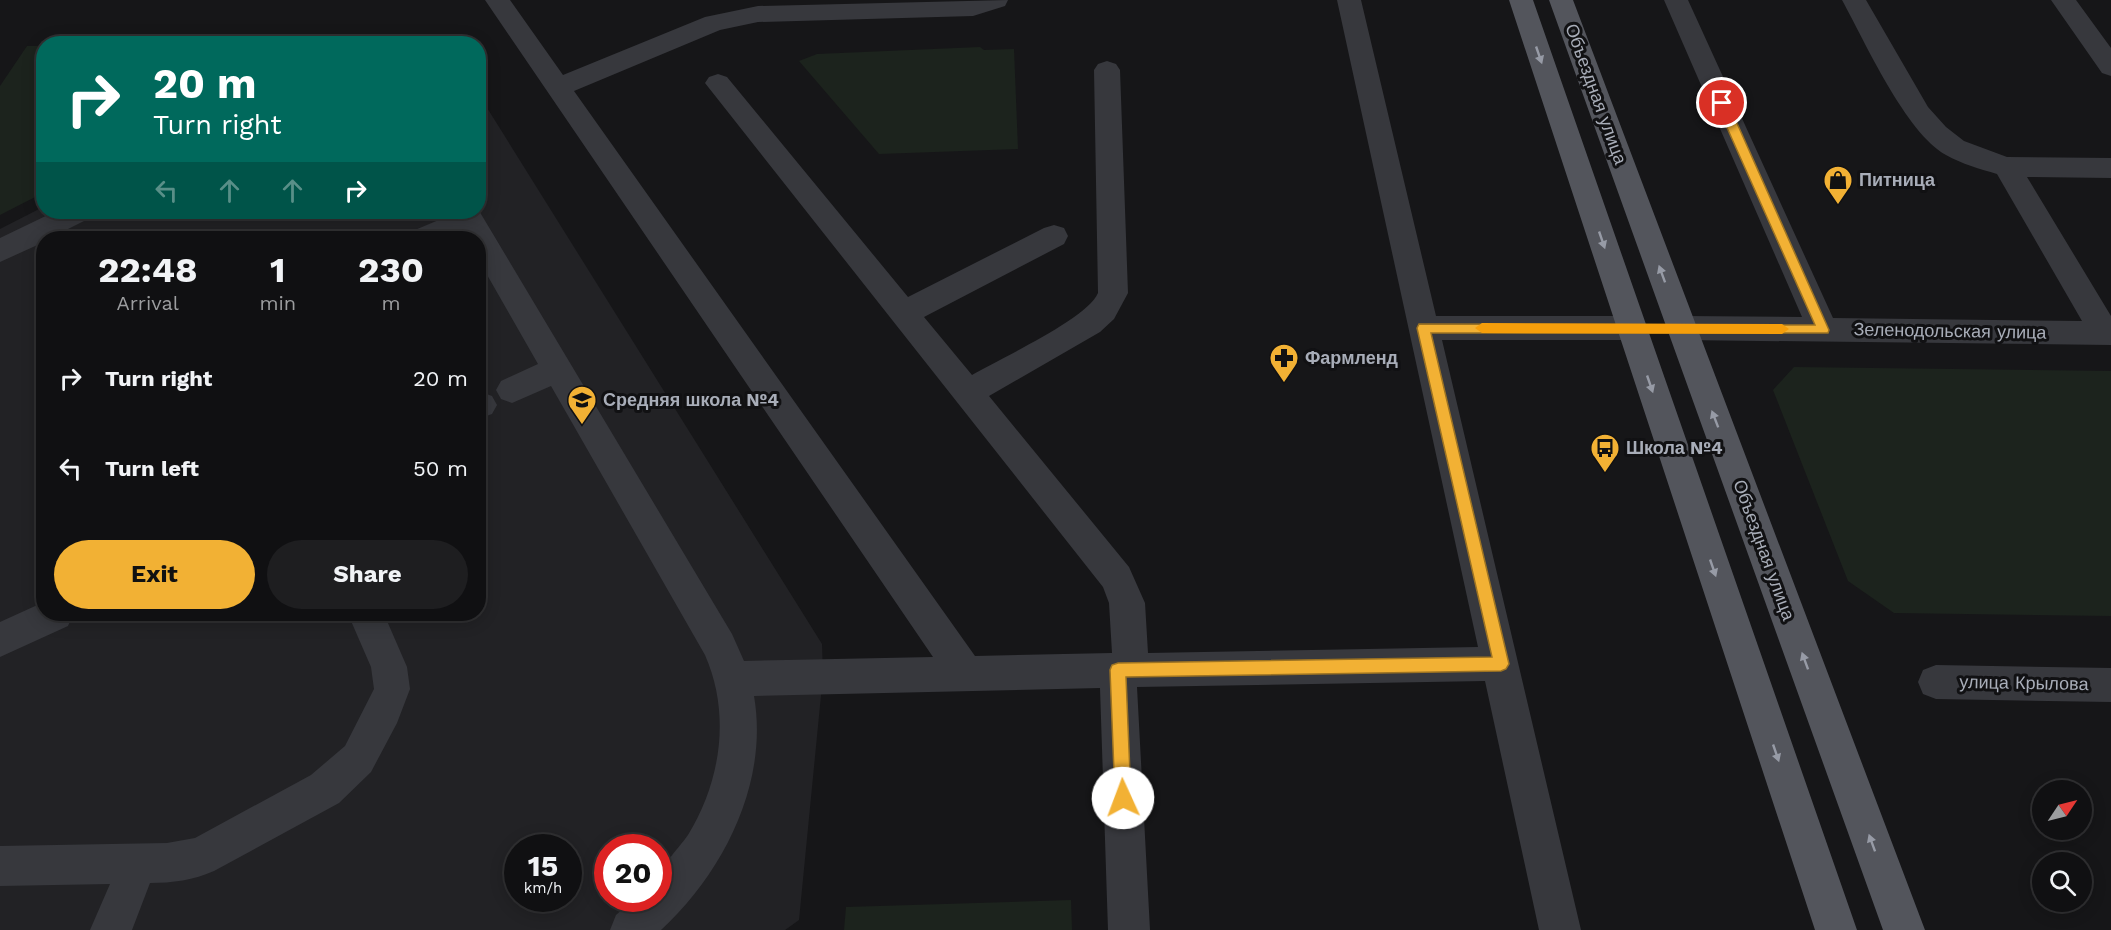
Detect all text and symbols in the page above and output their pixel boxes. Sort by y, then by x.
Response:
street label: Объездная улица [1561,21,1632,168]
one-way arrow [1535,46,1545,64]
text: 20 m [153,59,257,108]
icon: right [54,60,132,138]
pin [1696,77,1747,128]
icon: arrive [1705,86,1738,119]
text: Turn right [153,109,282,141]
shop icon: Питница [1822,164,1854,206]
place label: Питница [1859,169,1936,190]
icon: left [150,174,183,207]
icon: ahead [213,174,246,207]
icon: ahead [276,174,309,207]
icon: right [339,174,372,207]
one-way arrow [1597,231,1607,249]
text: 22:48 [98,249,198,291]
text: 1 [270,249,286,291]
text: 230 [358,249,424,291]
one-way arrow [1656,264,1666,282]
text: Arrival [116,291,179,315]
text: min [259,291,296,315]
text: m [382,291,401,315]
street label: Зеленодольская улица [1853,318,2048,343]
pharmacy icon: Фармленд [1268,342,1300,384]
place label: Фармленд [1305,347,1399,368]
icon: right [54,362,87,395]
text: Turn right [105,366,212,391]
text: 20 m [413,366,468,391]
one-way arrow [1646,375,1655,393]
school or university icon: Средняя школа №4 [566,384,598,426]
place label: Средняя школа №4 [603,389,779,410]
one-way arrow [1710,409,1720,427]
bus stop icon: Школа №4 [1589,432,1621,474]
place label: Школа №4 [1626,437,1723,458]
icon: left [54,452,87,485]
text: Turn left [105,456,199,481]
text: 50 m [413,456,468,481]
street label: Объездная улица [1729,477,1800,624]
button: Exit [54,540,255,609]
button: Share [267,540,468,609]
one-way arrow [1709,559,1718,577]
one-way arrow [1799,651,1809,669]
street label: улица Крылова [1959,671,2090,694]
one-way arrow [1772,744,1781,762]
position arrow [1091,766,1155,830]
north arrow [2032,780,2092,840]
map controls [2032,780,2092,912]
speed limit sign: 20 [594,834,672,912]
one-way arrow [1867,834,1877,852]
text: 15 [528,848,558,883]
button: search [2032,852,2092,912]
text: km/h [524,879,562,897]

